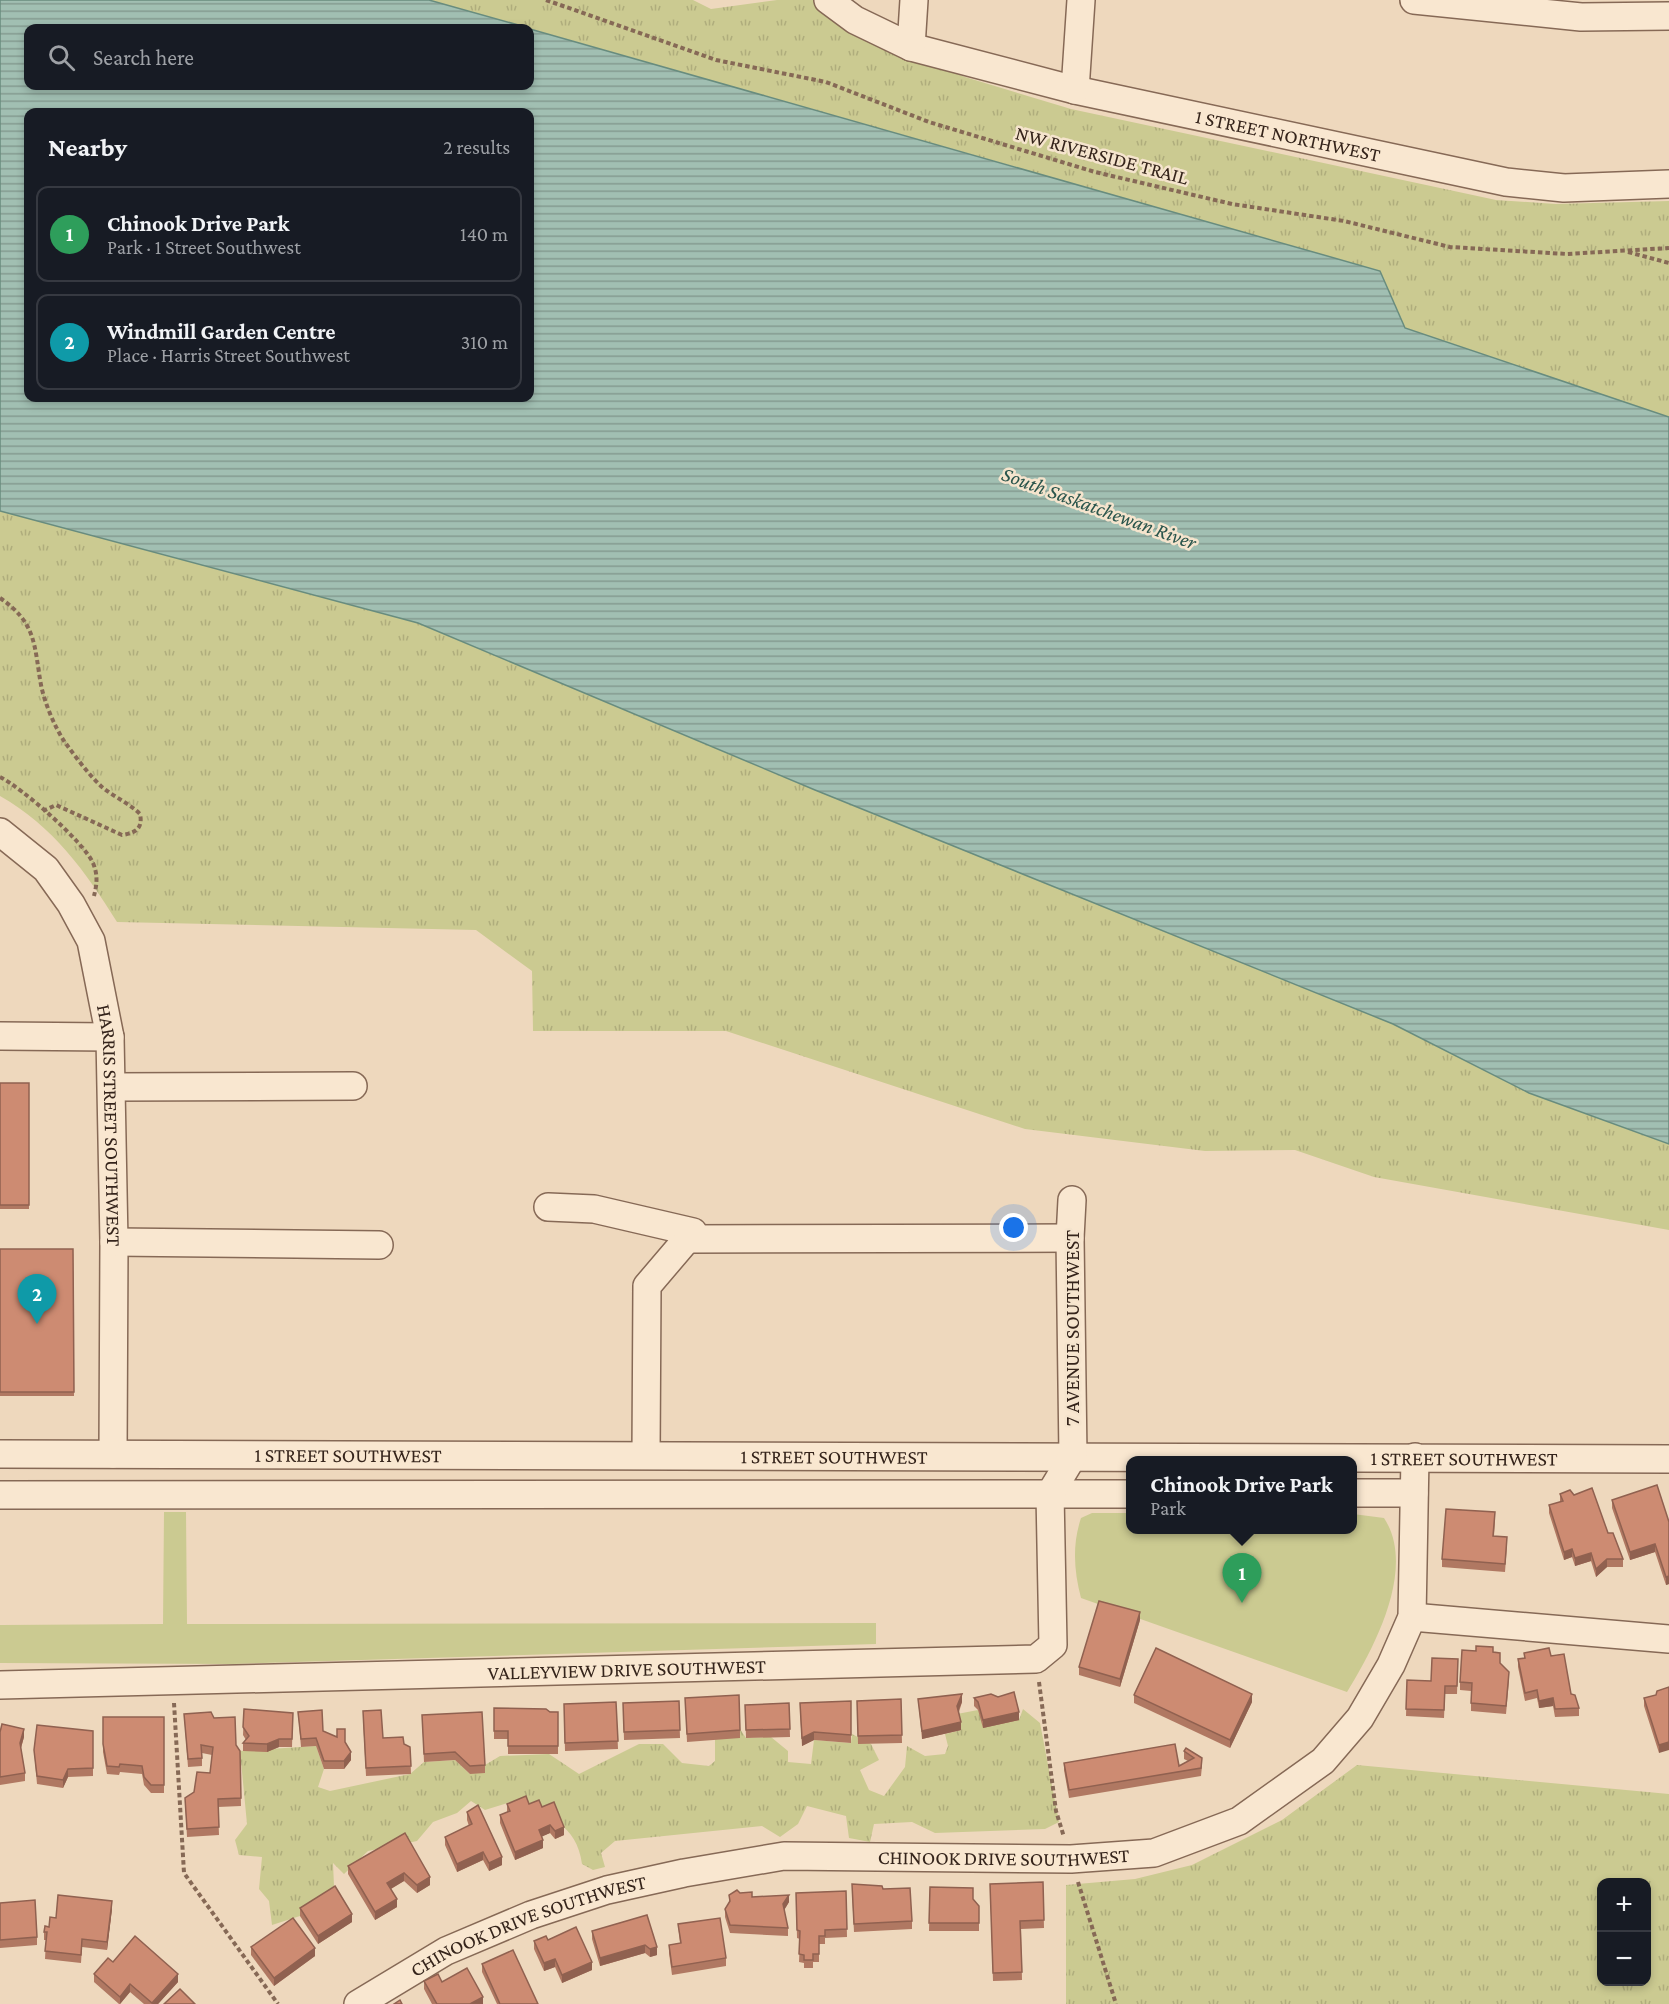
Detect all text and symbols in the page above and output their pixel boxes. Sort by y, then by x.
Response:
search box [24,24,534,90]
icon: search [45,41,78,74]
text: Search here [93,45,194,70]
street label: 1 STREET NORTHWEST [1193,105,1383,166]
street label: NW RIVERSIDE TRAIL [1013,121,1191,189]
text: Nearby [48,133,127,162]
text: 2 results [443,136,510,158]
text: Chinook Drive Park [107,211,289,236]
text: 1 [66,223,73,245]
text: 140 m [460,223,508,245]
text: Park · 1 Street Southwest [107,236,301,258]
text: Windmill Garden Centre [107,319,335,344]
text: 2 [64,331,75,353]
text: 310 m [461,331,508,353]
text: Place · Harris Street Southwest [107,344,350,366]
water label: South Saskatchewan River [998,462,1200,555]
street label: HARRIS STREET SOUTHWEST [93,1002,125,1247]
your location [999,1213,1028,1242]
street label: 7 AVENUE SOUTHWEST [1061,1230,1083,1426]
pin: 2 [18,1274,57,1324]
street label: 1 STREET SOUTHWEST [254,1444,442,1466]
street label: 1 STREET SOUTHWEST [740,1445,928,1468]
street label: 1 STREET SOUTHWEST [1370,1447,1558,1470]
popup [1126,1456,1357,1534]
text: Chinook Drive Park [1150,1472,1333,1497]
text: Park [1150,1497,1186,1519]
pin: 1 [1222,1554,1262,1603]
street label: VALLEYVIEW DRIVE SOUTHWEST [487,1655,766,1684]
street label: CHINOOK DRIVE SOUTHWEST [878,1844,1130,1870]
street label: CHINOOK DRIVE SOUTHWEST [406,1871,648,1981]
map controls [1597,1878,1651,1986]
button: + [1597,1878,1651,1932]
button: − [1597,1932,1651,1986]

